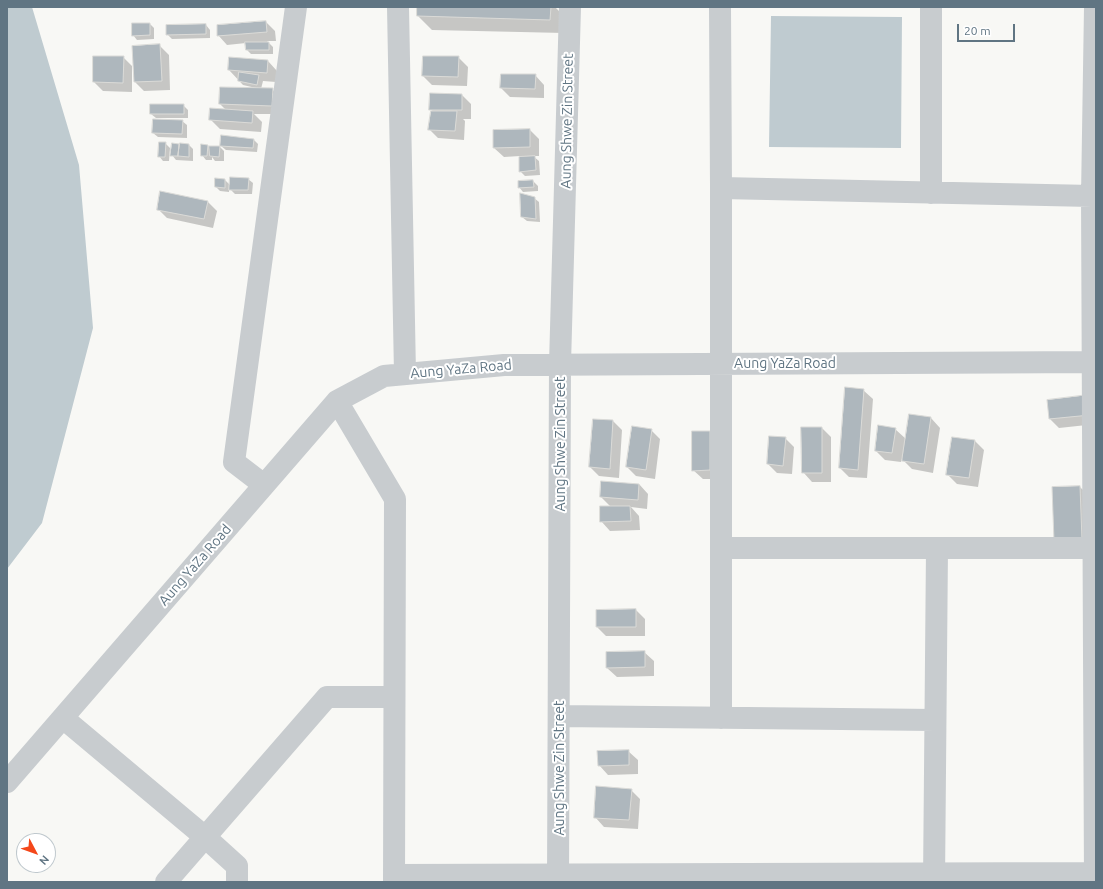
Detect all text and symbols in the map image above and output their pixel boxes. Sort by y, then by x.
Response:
scale bar [959,16,1017,42]
text: 20 m [964,24,991,37]
street label: Aung Shwe Zin Street [557,53,577,189]
street label: Aung YaZa Road [734,355,836,371]
street label: Aung YaZa Road [410,356,512,382]
street label: Aung Shwe Zin Street [552,376,568,512]
street label: Aung YaZa Road [155,521,235,609]
street label: Aung Shwe Zin Street [551,700,567,836]
north arrow [16,833,56,873]
text: N [37,853,52,867]

